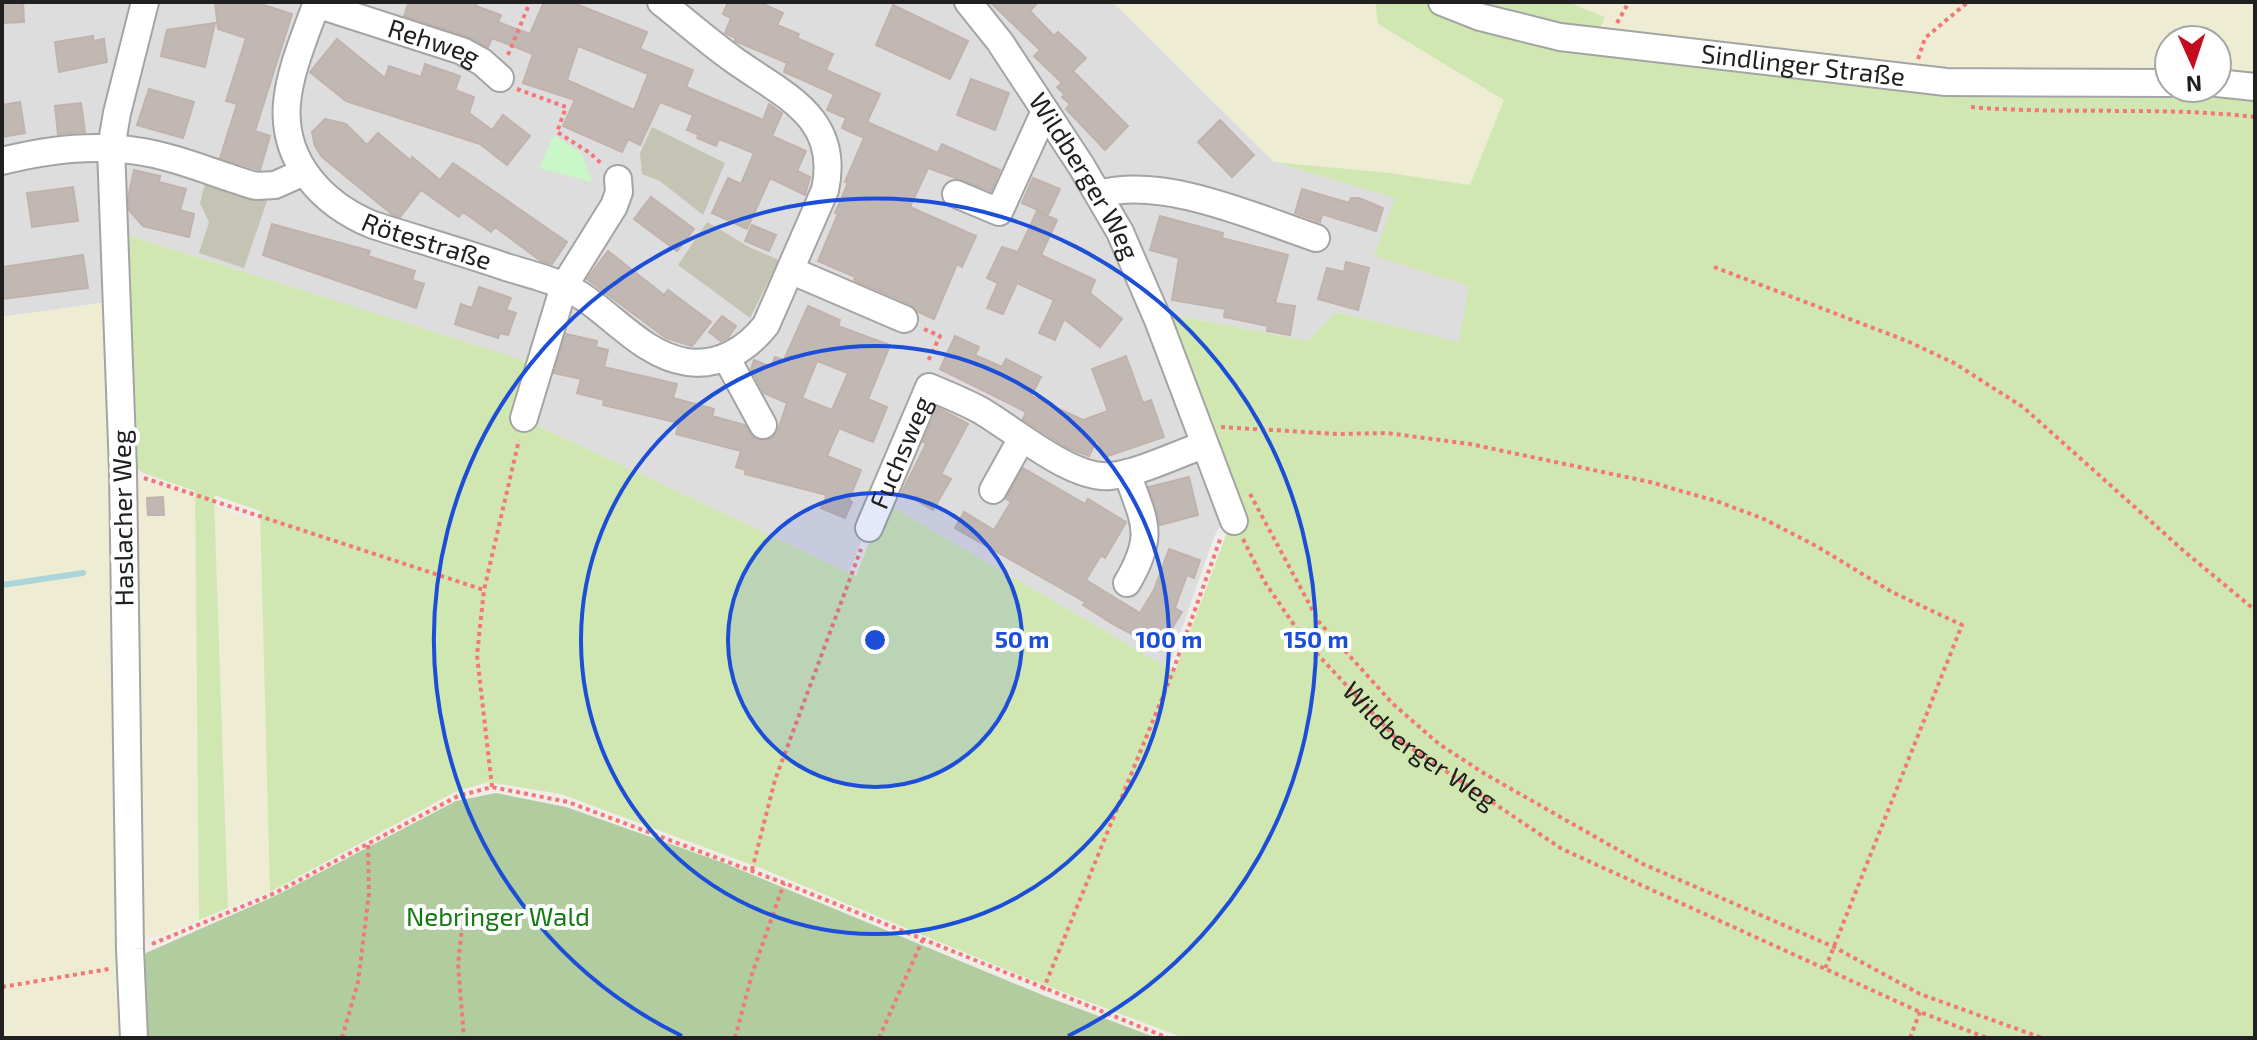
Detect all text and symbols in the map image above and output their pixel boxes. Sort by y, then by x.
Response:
street label: Rehweg [385,11,486,72]
north arrow [2153,24,2233,104]
street label: Sindlinger Straße [1700,37,1907,91]
text: N [2185,72,2203,98]
street label: Wildberger Weg [1023,86,1147,264]
street label: Rötestraße [357,205,496,275]
street label: Fuchsweg [862,391,937,513]
street label: Haslacher Weg [104,429,139,607]
text: 50 m [995,624,1049,653]
text: 100 m [1136,624,1202,653]
text: 150 m [1283,624,1349,653]
centre of rings [861,626,889,654]
street label: Wildberger Weg [1337,674,1504,815]
park label: Nebringer Wald [406,900,590,931]

